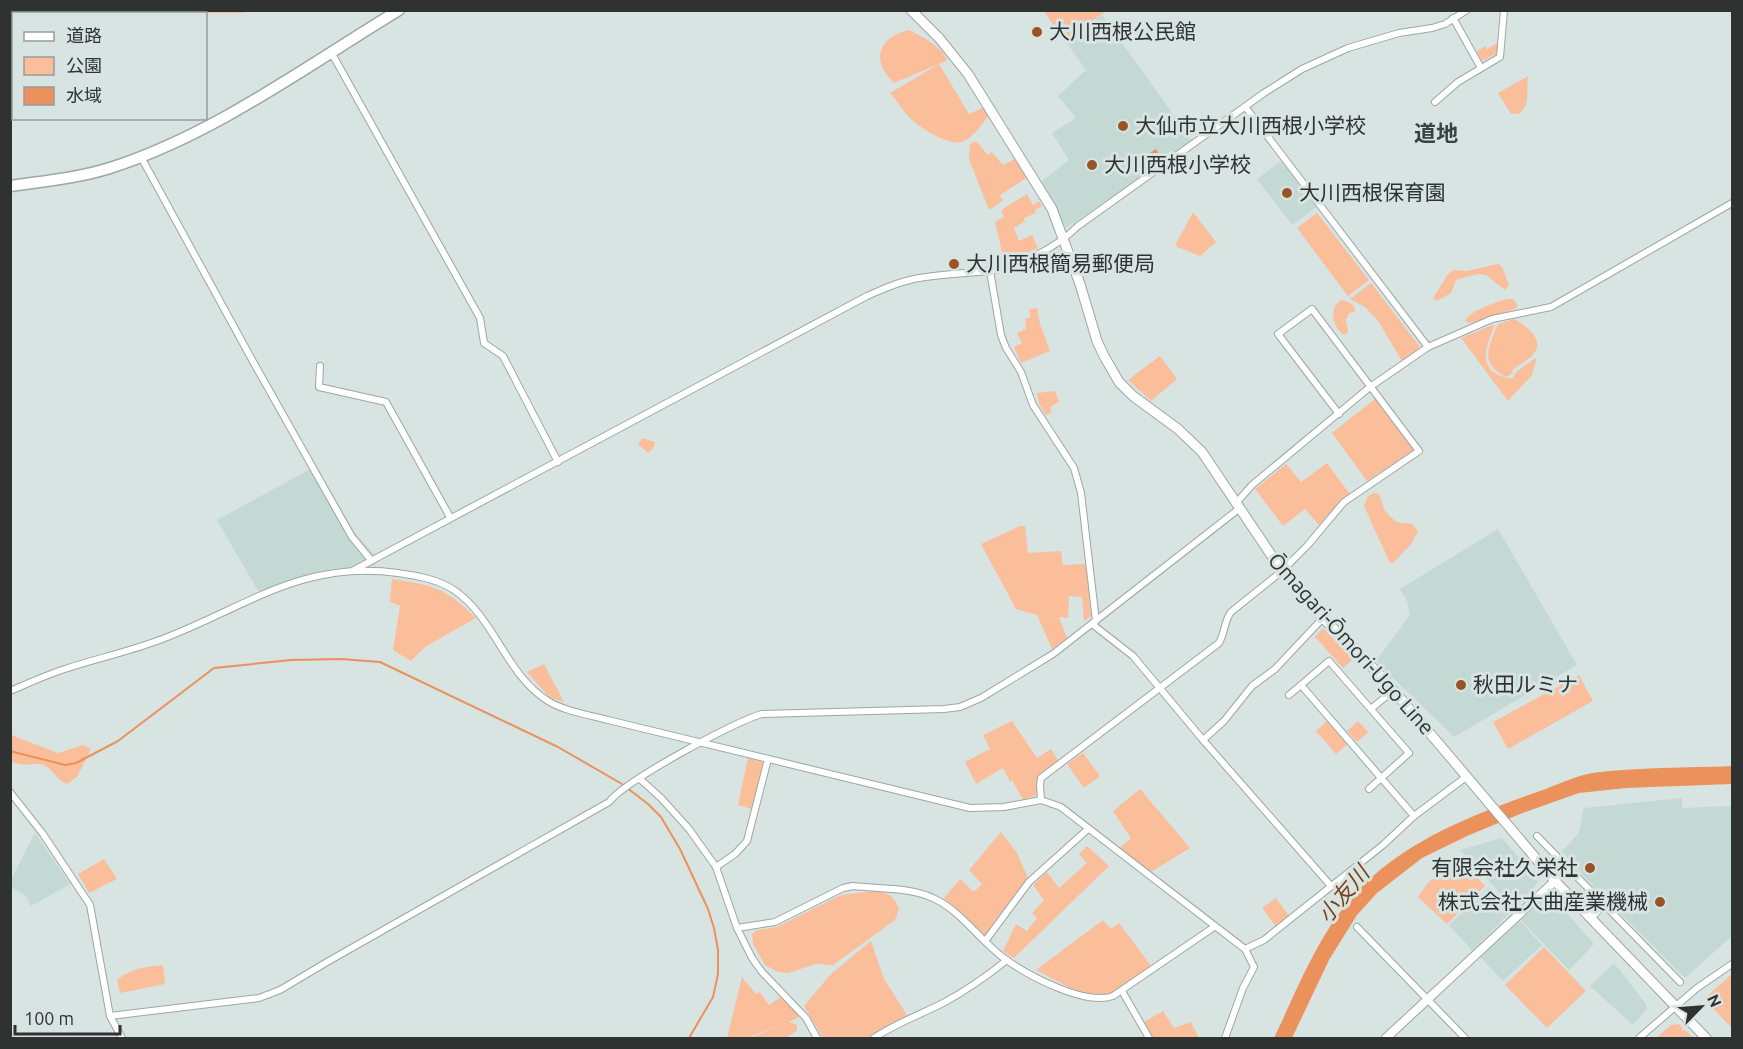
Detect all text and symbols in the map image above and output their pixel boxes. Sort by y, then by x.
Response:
legend [12,12,207,120]
place label: 大川西根公民館 [1049,19,1196,43]
text: 道路 [66,25,102,45]
marker: 大川西根公民館 [1030,25,1044,39]
text: 公園 [66,55,102,75]
text: 水域 [66,85,102,105]
place label: 大仙市立大川西根小学校 [1135,113,1366,137]
marker: 大仙市立大川西根小学校 [1116,119,1130,133]
district label: 道地 [1414,120,1458,145]
place label: 大川西根小学校 [1104,152,1251,176]
marker: 大川西根小学校 [1085,158,1099,172]
place label: 大川西根保育園 [1299,180,1446,204]
marker: 大川西根保育園 [1280,186,1294,200]
place label: 大川西根簡易郵便局 [966,251,1155,275]
marker: 大川西根簡易郵便局 [947,257,961,271]
street label: Ōmagari-Ōmori-Ugo Line [1264,548,1440,739]
place label: 秋田ルミナ [1473,672,1578,696]
marker: 秋田ルミナ [1454,678,1468,692]
place label: 有限会社久栄社 [1431,855,1578,879]
water label: 小友川 [1312,859,1375,927]
marker: 有限会社久栄社 [1583,861,1597,875]
place label: 株式会社大曲産業機械 [1438,889,1648,913]
marker: 株式会社大曲産業機械 [1653,895,1667,909]
north arrow [1671,977,1731,1037]
text: N [1704,991,1725,1010]
scale bar [15,998,120,1036]
text: 100 m [24,1008,74,1028]

